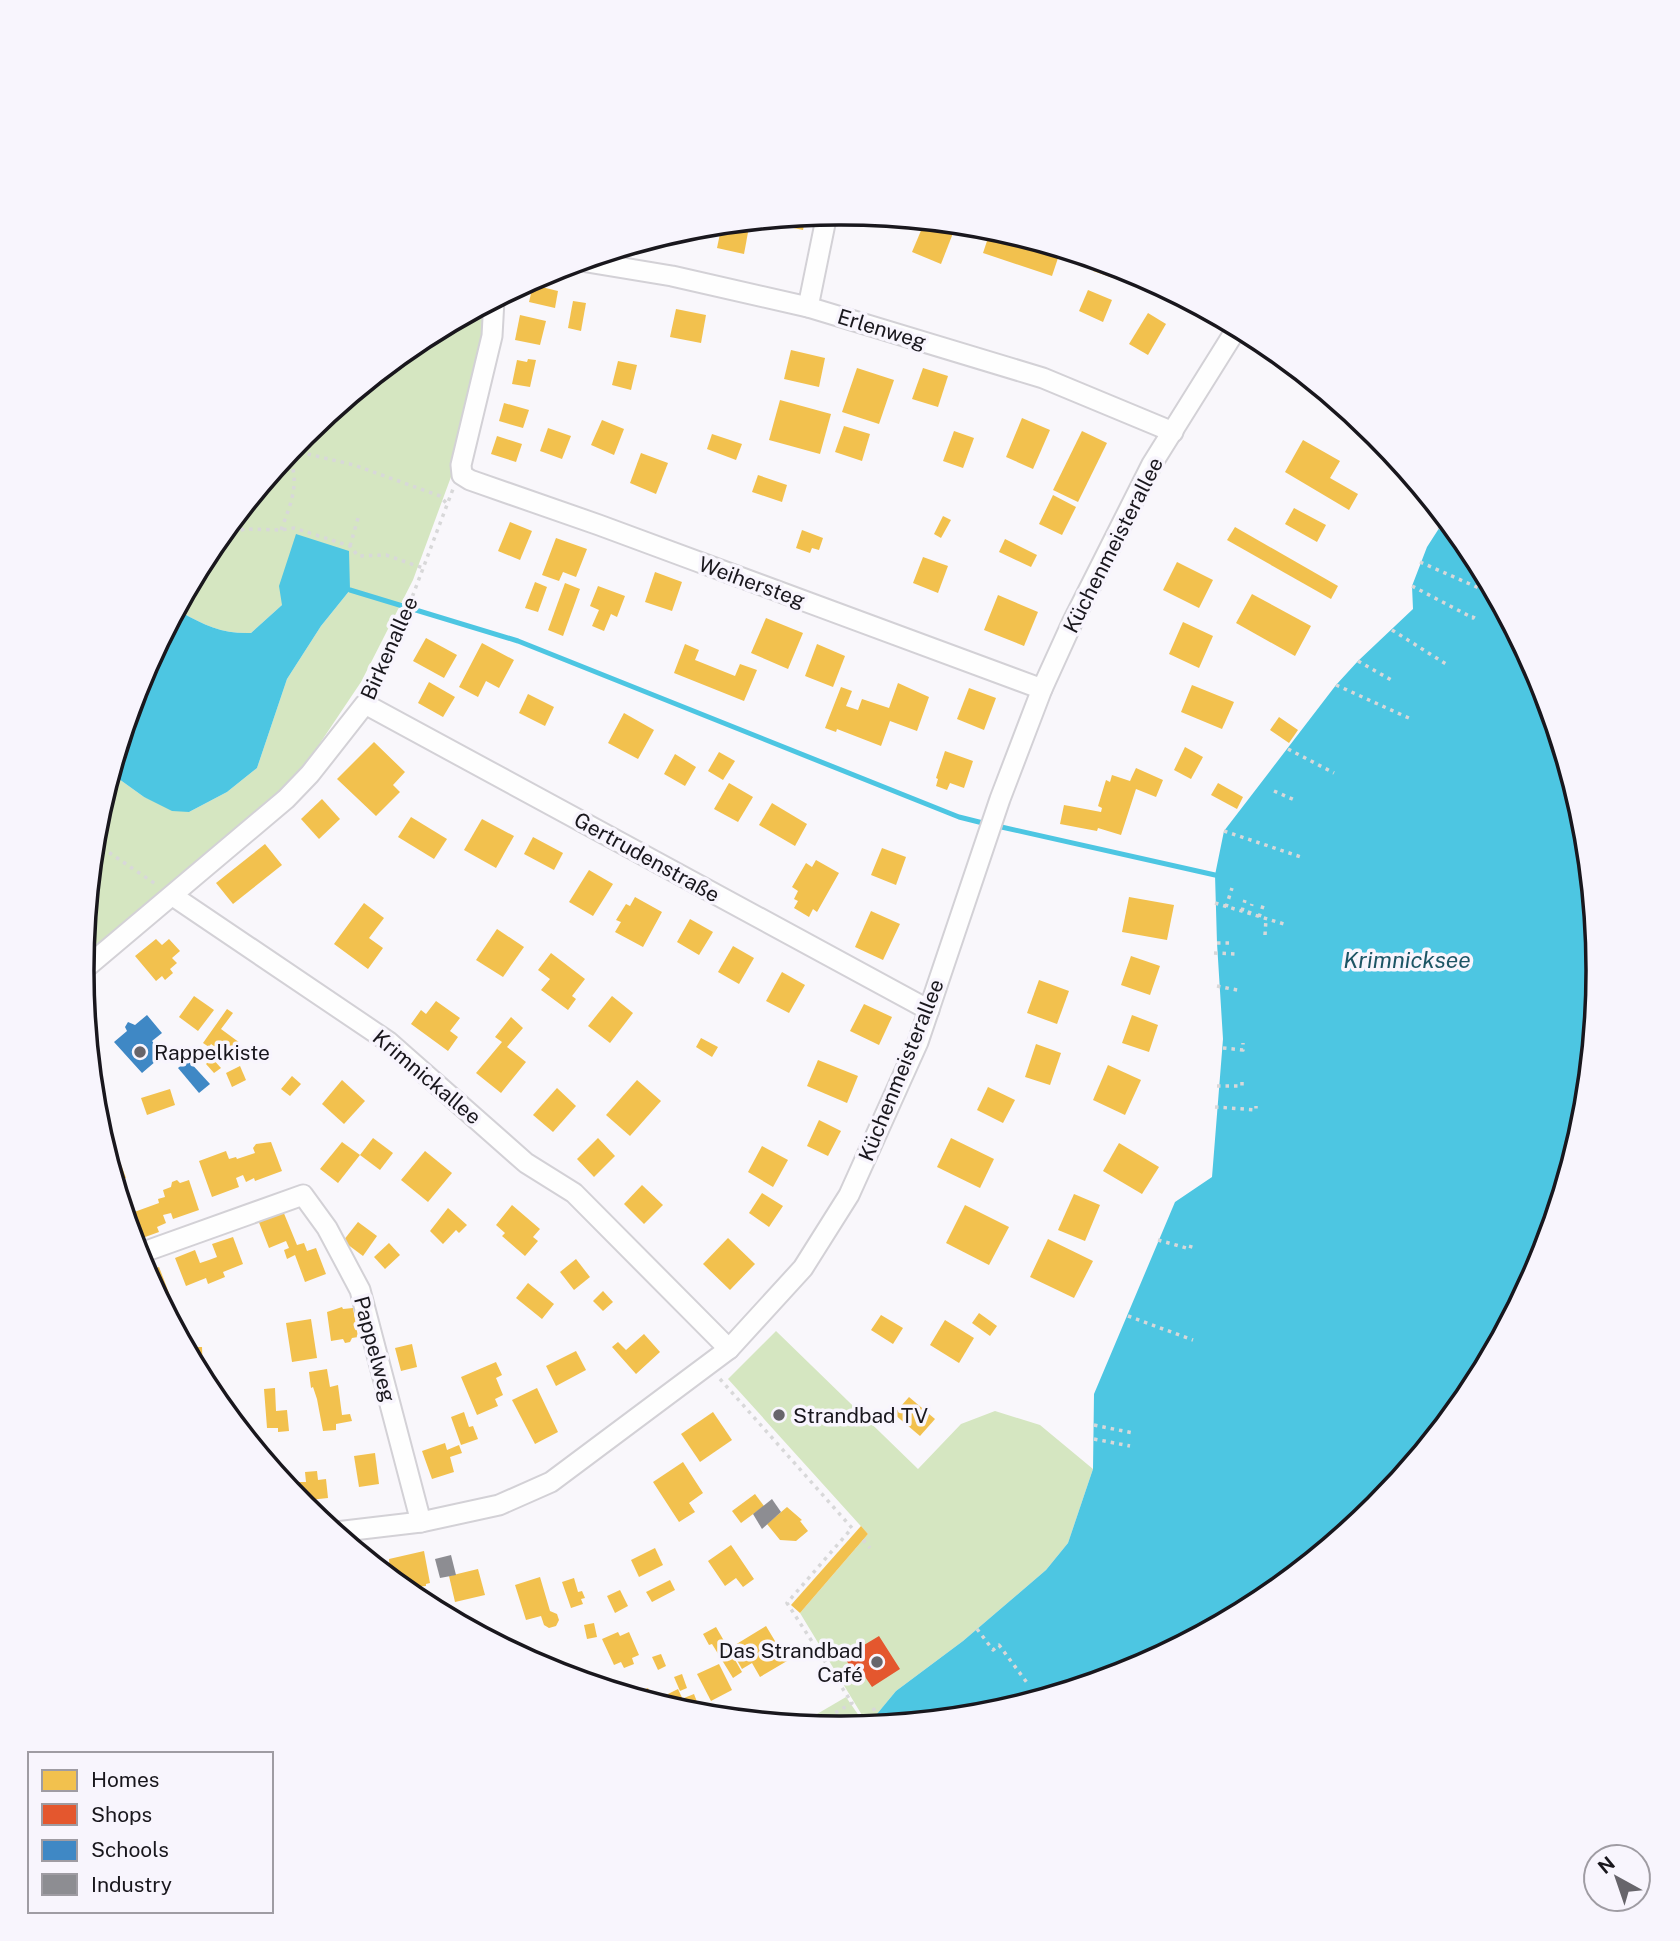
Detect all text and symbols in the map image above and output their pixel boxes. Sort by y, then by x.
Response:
street label: Erlenweg [835,304,929,354]
street label: Küchenmeisterallee [1058,453,1168,637]
street label: Weihersteg [695,551,809,613]
street label: Birkenallee [355,593,423,703]
street label: Gertrudenstraße [570,807,724,907]
water label: Krimnicksee [1343,946,1471,973]
street label: Küchenmeisterallee [853,975,949,1165]
street label: Krimnickallee [368,1025,486,1129]
place label: Rappelkiste [154,1040,270,1065]
marker: Rappelkiste [132,1044,148,1060]
street label: Pappelweg [349,1293,401,1405]
place label: Strandbad TV [793,1403,928,1428]
marker: Strandbad TV [771,1407,787,1423]
place label: Das Strandbad Café [719,1638,863,1687]
marker: Das Strandbad Café [869,1654,885,1670]
legend [28,1752,273,1913]
text: Homes [91,1767,159,1792]
text: Shops [91,1802,152,1827]
text: Schools [91,1837,169,1862]
north arrow [1582,1843,1652,1913]
text: N [1593,1852,1619,1878]
text: Industry [91,1872,172,1897]

